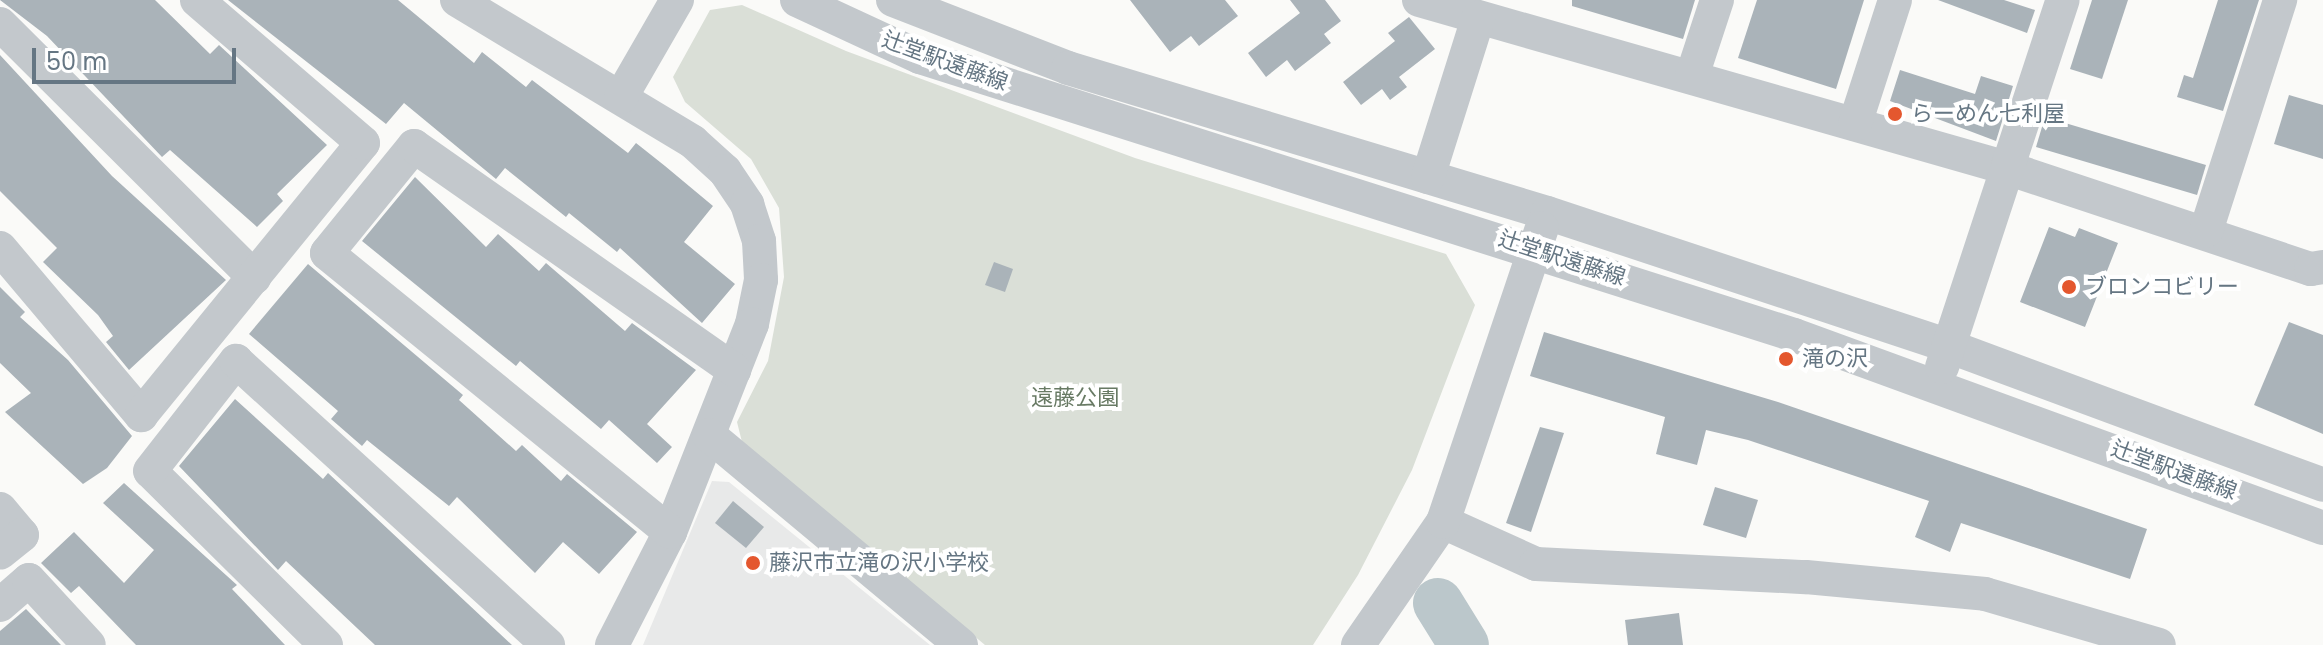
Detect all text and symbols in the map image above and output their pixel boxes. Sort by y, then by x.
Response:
street label: 辻堂駅遠藤線 [878,26,1012,96]
scale bar [36,32,240,82]
text: 50 m [46,45,107,78]
place label: らーめん七利屋 [1911,101,2065,127]
marker: らーめん七利屋 [1886,105,1904,123]
street label: 辻堂駅遠藤線 [1495,225,1629,291]
place label: ブロンコビリー [2085,274,2239,300]
marker: ブロンコビリー [2060,278,2078,296]
place label: 滝の沢 [1802,346,1868,372]
marker: 滝の沢 [1777,350,1795,368]
park label: 遠藤公園 [1031,385,1119,411]
street label: 辻堂駅遠藤線 [2107,435,2241,505]
place label: 藤沢市立滝の沢小学校 [769,550,989,576]
marker: 藤沢市立滝の沢小学校 [744,554,762,572]

